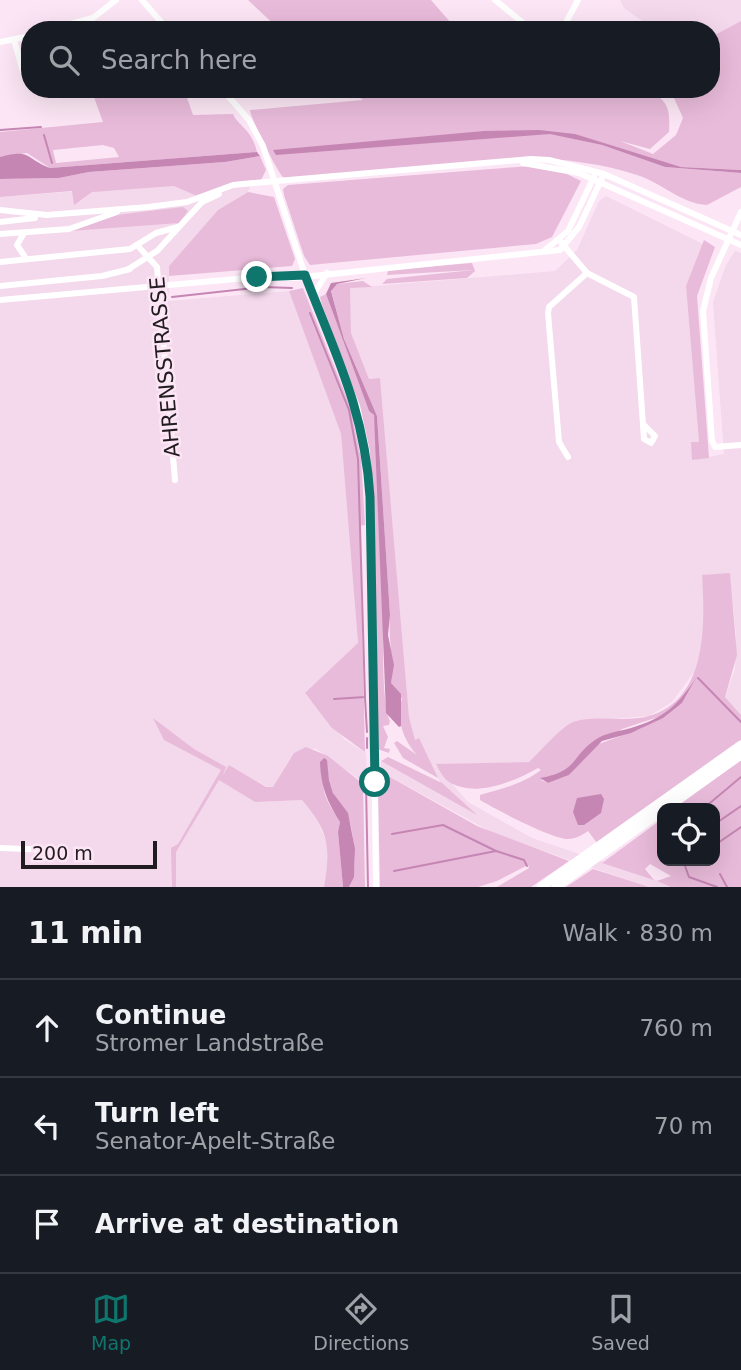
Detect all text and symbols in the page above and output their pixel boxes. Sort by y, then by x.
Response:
search box [21,21,720,98]
icon: search [45,41,83,79]
text: Search here [101,45,257,75]
route end [241,261,272,292]
street label: AHRENSSTRASSE [145,276,185,458]
route start [359,766,390,797]
map controls [657,803,720,866]
button: locate [657,803,720,866]
scale bar [21,838,158,870]
text: 200 m [32,842,93,864]
text: 11 min [28,915,143,950]
text: Walk · 830 m [562,920,713,946]
text: Continue [95,1000,226,1030]
icon: ahead [28,1009,66,1047]
text: 760 m [639,1015,713,1041]
text: Stromer Landstraße [95,1030,324,1056]
text: Turn left [95,1098,219,1128]
icon: left [28,1107,66,1145]
text: 70 m [654,1113,713,1139]
text: Senator-Apelt-Straße [95,1128,335,1154]
icon: arrive [28,1205,66,1243]
text: Arrive at destination [95,1209,399,1239]
tab: Map [91,1290,131,1354]
tab: Directions [313,1290,409,1354]
tab: Saved [591,1290,650,1354]

